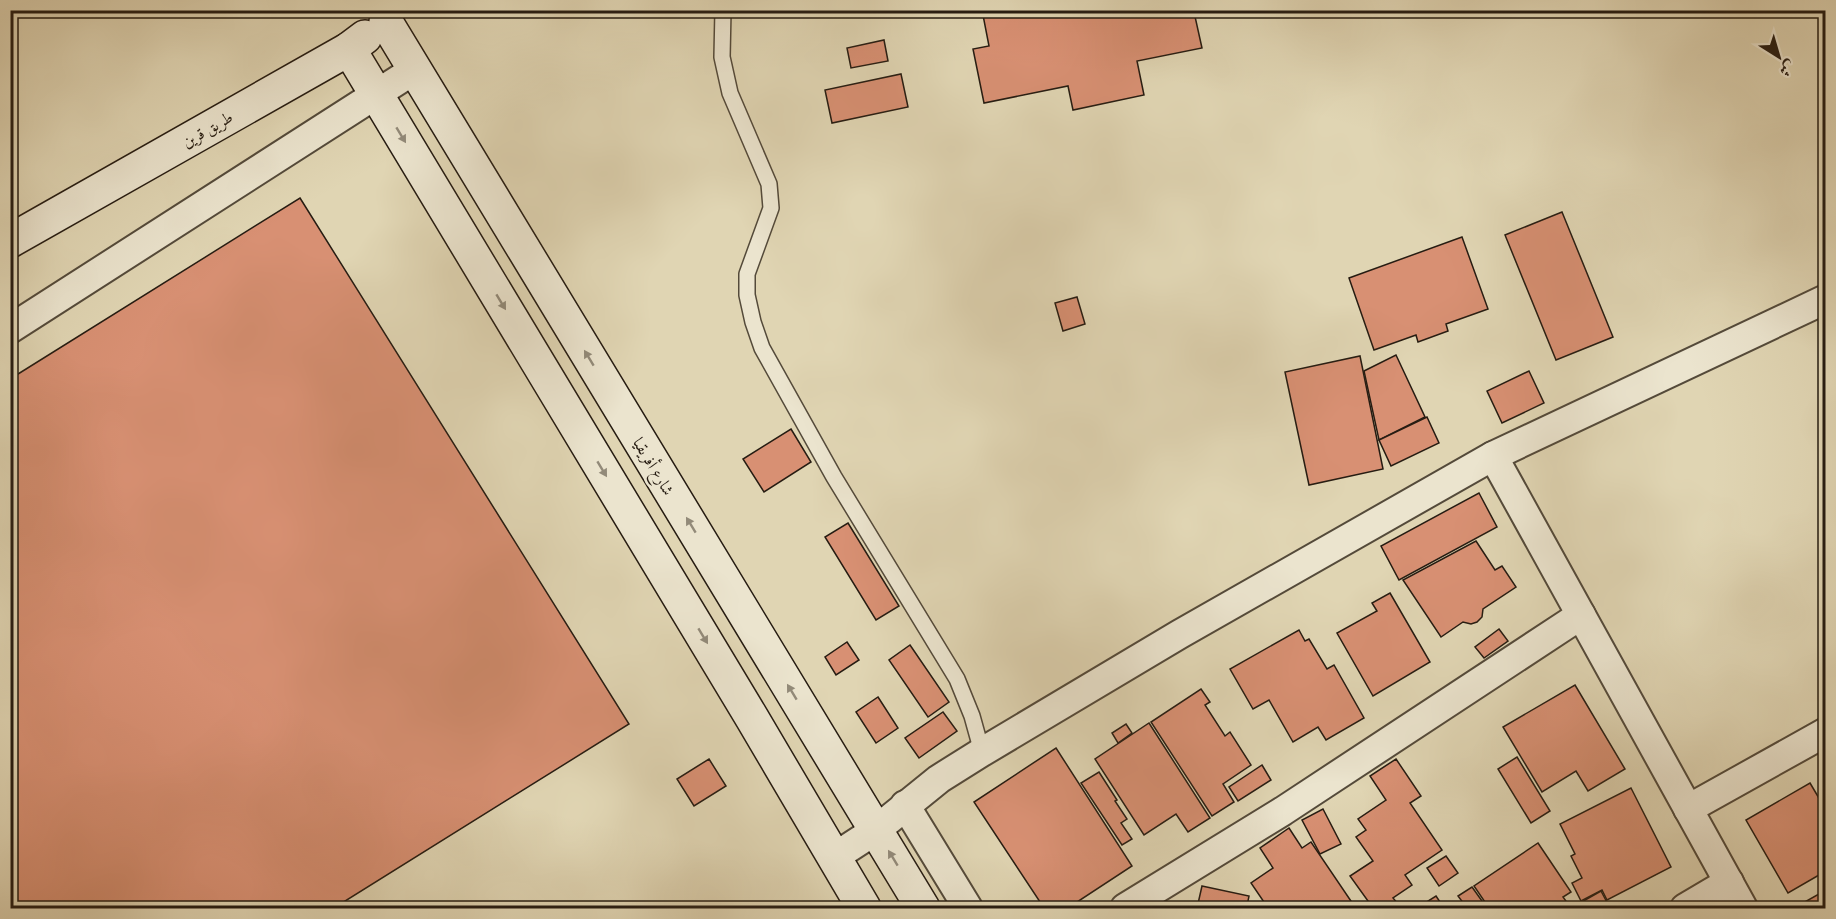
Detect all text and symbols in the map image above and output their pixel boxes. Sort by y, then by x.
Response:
north arrow [1749,27,1809,87]
text: ش [1774,55,1799,80]
street label: طريق قرين [179,108,237,153]
one-way arrow [395,127,406,143]
one-way arrow [496,294,507,310]
one-way arrow [584,350,595,366]
street label: شارع أفريقيا [626,433,680,501]
one-way arrow [597,461,607,478]
one-way arrow [685,517,696,533]
one-way arrow [697,628,708,644]
one-way arrow [786,684,797,700]
one-way arrow [888,850,899,866]

